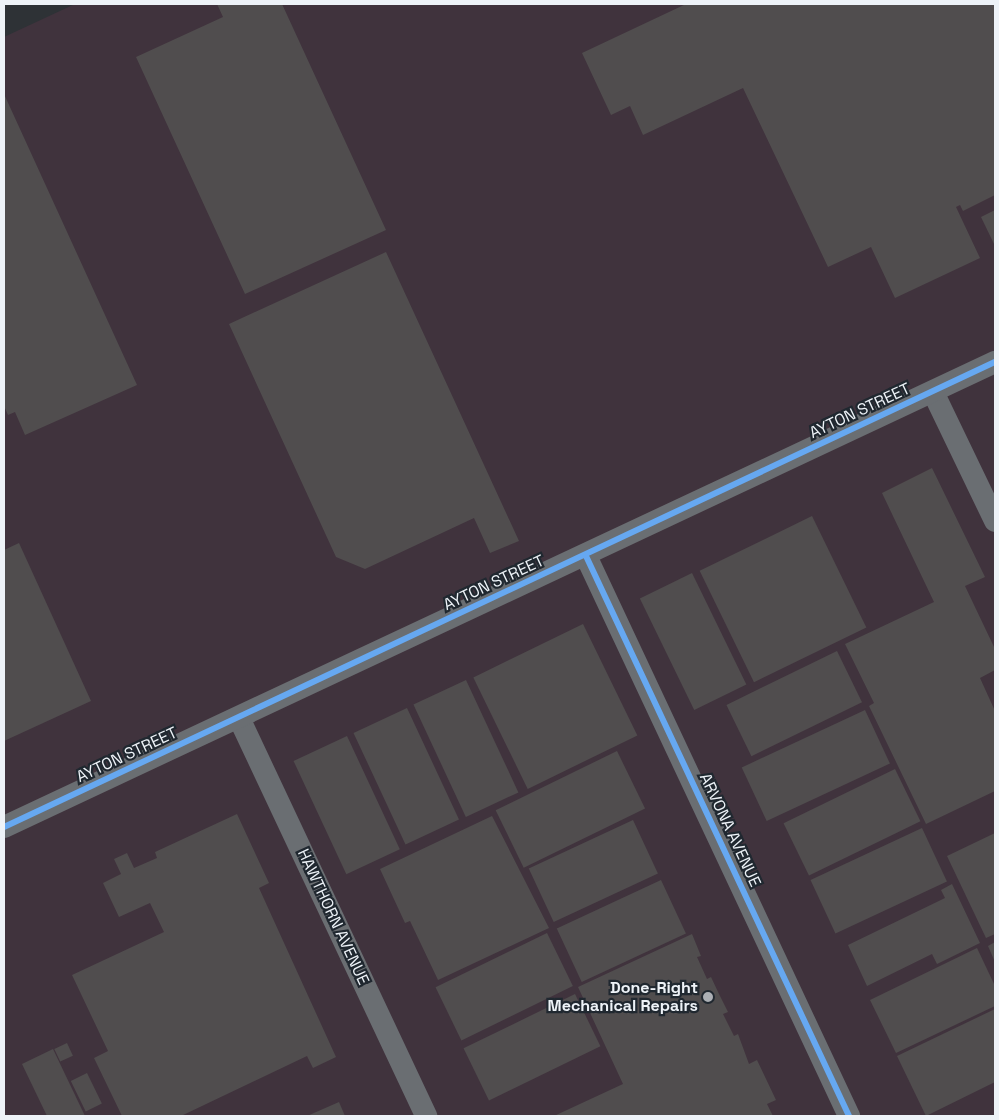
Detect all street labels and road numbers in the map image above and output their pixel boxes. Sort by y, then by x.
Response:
street label: AYTON STREET [806,379,914,443]
street label: AYTON STREET [440,551,548,615]
street label: AYTON STREET [73,723,181,787]
street label: ARVONA AVENUE [695,770,765,890]
street label: HAWTHORN AVENUE [293,846,373,988]

